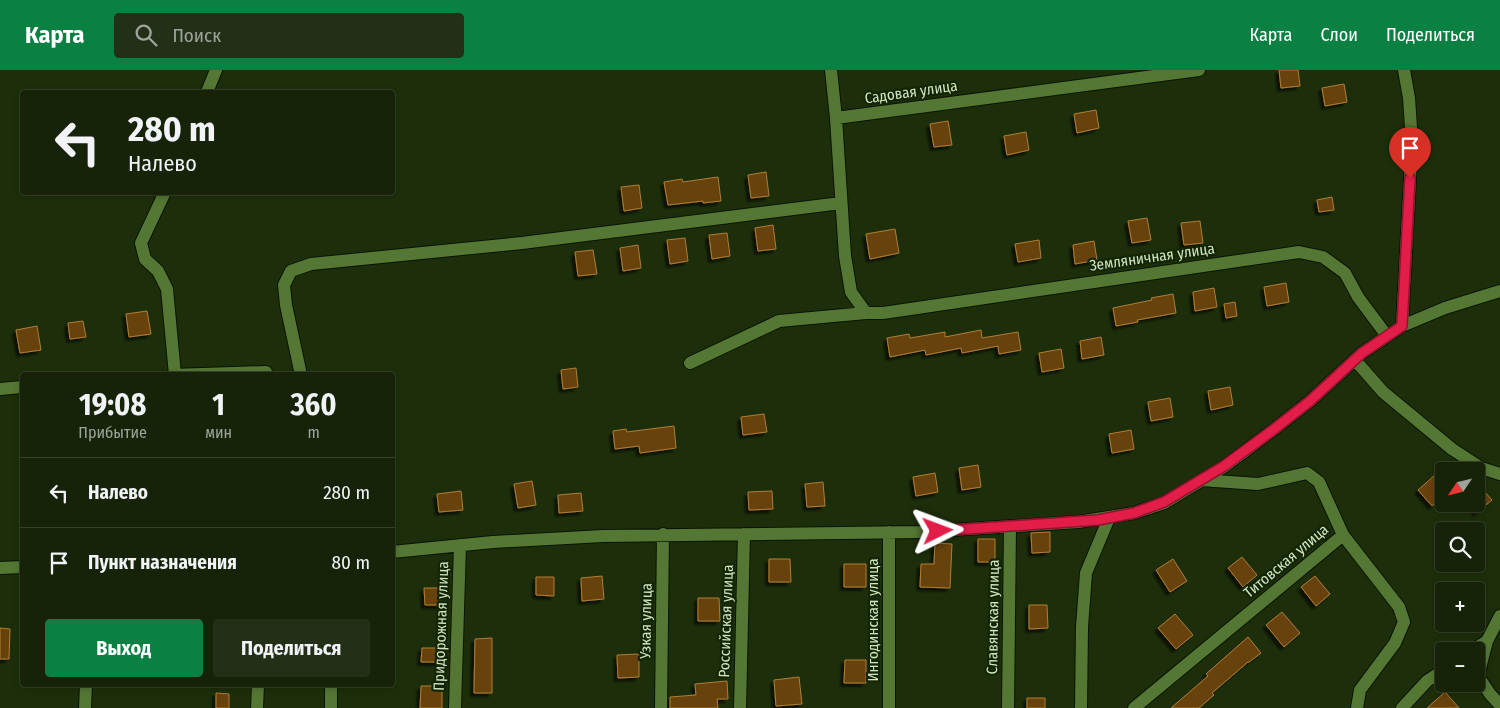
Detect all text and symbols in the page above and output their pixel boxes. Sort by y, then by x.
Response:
search box [114,13,464,58]
text: Карта [25,21,84,49]
icon: search [132,21,160,49]
text: Поиск [172,24,221,47]
text: Карта [1249,24,1292,46]
text: Слои [1320,24,1358,46]
text: Поделиться [1386,24,1475,46]
street label: Садовая улица [863,77,959,107]
text: 280 m [128,108,216,150]
icon: left [45,110,110,175]
pin [1389,127,1431,178]
icon: arrive [1396,134,1424,162]
text: Налево [128,150,197,177]
street label: Земляничная улица [1088,239,1216,275]
text: 19:08 [79,387,146,423]
text: 1 [212,387,225,423]
text: 360 [290,387,337,423]
text: Прибытие [78,423,147,442]
text: мин [205,423,232,442]
text: m [307,423,320,442]
north arrow [1435,462,1485,512]
map controls [1435,462,1485,692]
icon: left [45,479,73,507]
text: Налево [88,481,148,504]
text: 280 m [323,481,370,504]
position arrow [911,504,963,556]
street label: Титовская улица [1240,520,1332,602]
button: search [1435,522,1485,572]
icon: arrive [45,549,73,577]
text: Пункт назначения [88,551,237,574]
text: 80 m [332,551,370,574]
street label: Ингодинская улица [864,558,882,682]
street label: Славянская улица [983,559,1003,675]
street label: Придорожная улица [430,561,452,691]
street label: Российская улица [715,564,737,678]
button: + [1435,582,1485,632]
street label: Узкая улица [636,583,656,660]
button: Выход [45,619,203,677]
button: Поделиться [213,619,370,677]
button: − [1435,642,1485,692]

